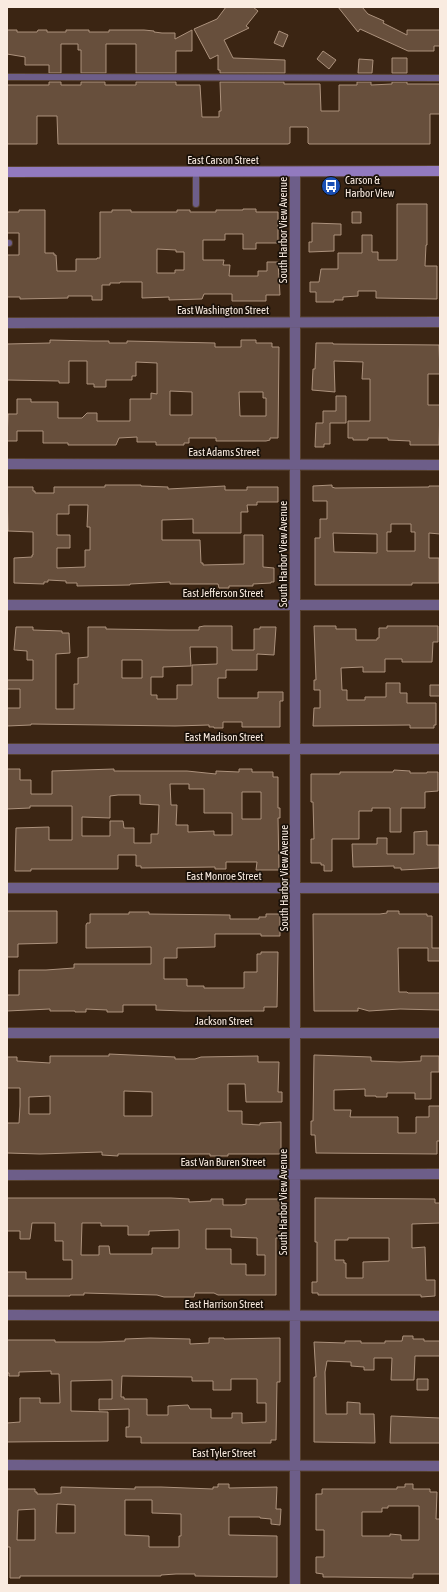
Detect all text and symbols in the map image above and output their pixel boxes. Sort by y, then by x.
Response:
street label: East Carson Street [187,154,259,166]
place label: Carson & Harbor View [345,174,395,199]
bus stop icon: Carson & Harbor View [320,175,342,197]
street label: South Harbor View Avenue [277,177,289,283]
street label: East Washington Street [177,304,269,316]
street label: East Adams Street [188,446,260,458]
street label: South Harbor View Avenue [277,501,289,607]
street label: East Jefferson Street [182,587,264,599]
street label: East Madison Street [185,731,263,743]
street label: South Harbor View Avenue [278,825,290,931]
street label: East Monroe Street [186,870,262,882]
street label: Jackson Street [195,1015,253,1027]
street label: South Harbor View Avenue [277,1149,289,1255]
street label: East Van Buren Street [180,1156,266,1168]
street label: East Harrison Street [185,1298,263,1310]
street label: East Tyler Street [192,1447,256,1459]

